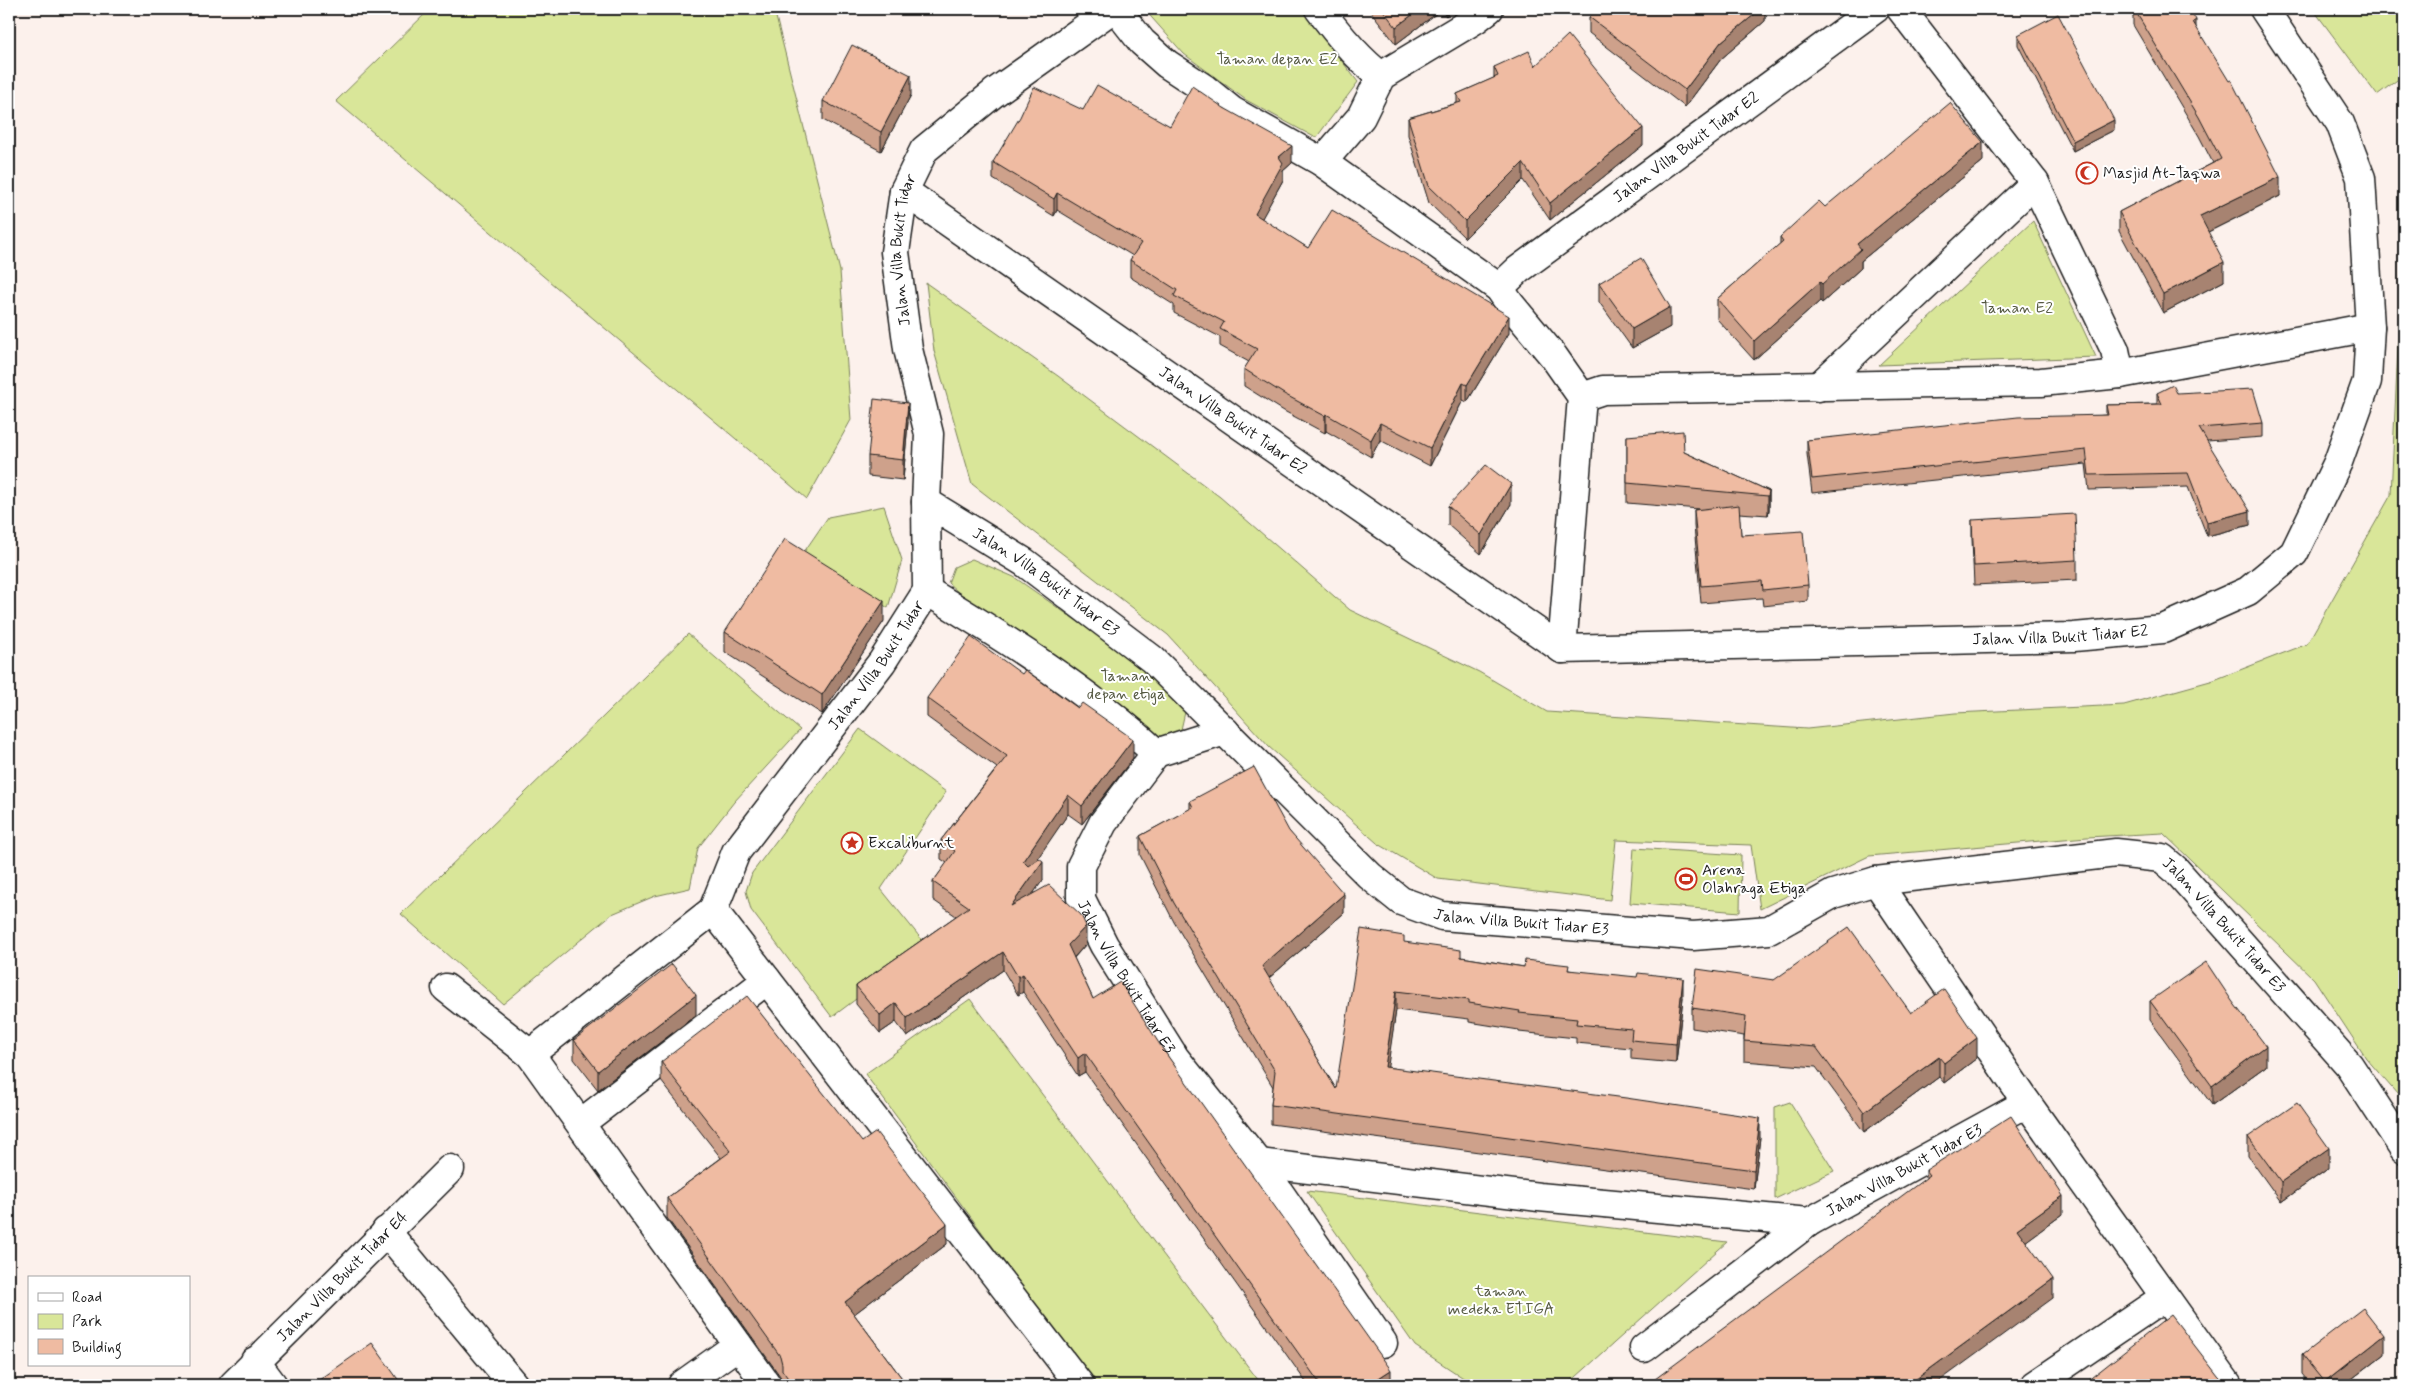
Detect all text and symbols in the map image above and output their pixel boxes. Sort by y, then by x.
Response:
park label: Taman depan E2 [1216,49,1338,70]
street label: Jalan Villa Bukit Tidar E2 [1609,87,1763,208]
mosque icon: Masjid At-Taqwa [2075,161,2099,185]
place label: Masjid At-Taqwa [2103,163,2221,184]
street label: Jalan Villa Bukit Tidar [885,170,922,328]
park label: Taman E2 [1981,298,2053,319]
street label: Jalan Villa Bukit Tidar E2 [1155,361,1311,479]
street label: Jalan Villa Bukit Tidar E3 [969,522,1123,641]
street label: Jalan Villa Bukit Tidar [823,596,929,734]
street label: Jalan Villa Bukit Tidar E2 [1972,620,2149,650]
park label: Taman depan etiga [1087,666,1165,705]
place icon: Excaliburnt [840,831,864,855]
place label: Excaliburnt [868,833,955,854]
street label: Jalan Villa Bukit Tidar E3 [2158,852,2290,997]
place label: Arena Olahraga Etiga [1702,860,1806,899]
sports icon: Arena Olahraga Etiga [1674,867,1698,891]
street label: Jalan Villa Bukit Tidar E3 [1073,896,1180,1057]
street label: Jalan Villa Bukit Tidar E3 [1431,903,1609,940]
street label: Jalan Villa Bukit Tidar E3 [1822,1119,1986,1221]
street label: Jalan Villa Bukit Tidar E4 [272,1206,412,1346]
legend [28,1276,190,1366]
park label: taman medeka ETIGA [1448,1281,1554,1320]
text: Road [72,1288,102,1308]
text: Park [72,1312,102,1332]
text: Building [72,1338,122,1359]

